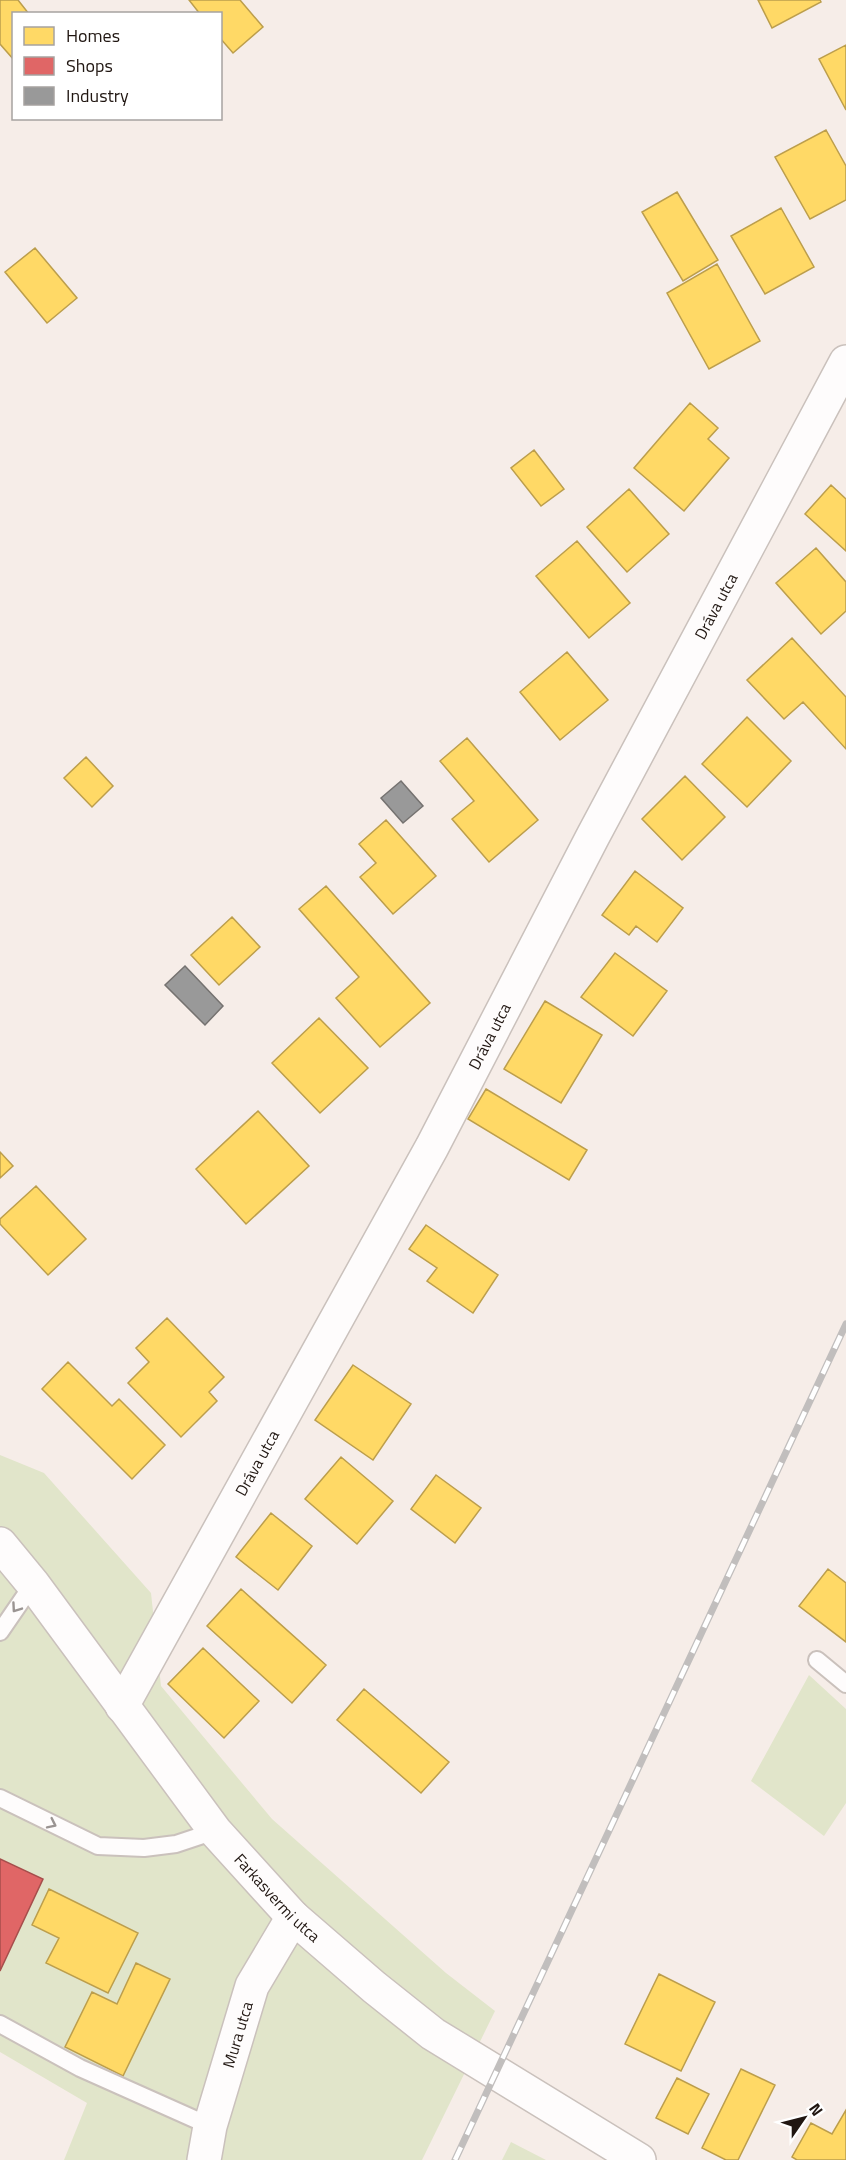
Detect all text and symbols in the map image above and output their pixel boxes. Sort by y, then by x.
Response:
legend [12,12,222,120]
text: Homes [66,22,120,49]
text: Shops [66,52,113,79]
text: Industry [66,82,129,109]
street label: Dráva utca [688,569,743,644]
street label: Dráva utca [462,999,517,1074]
street label: Dráva utca [229,1426,285,1500]
one-way arrow [12,1601,23,1612]
one-way arrow [46,1816,57,1828]
street label: Farkasvermi utca [229,1848,326,1948]
street label: Mura utca [216,1998,259,2071]
north arrow [774,2088,834,2148]
text: N [803,2098,829,2121]

